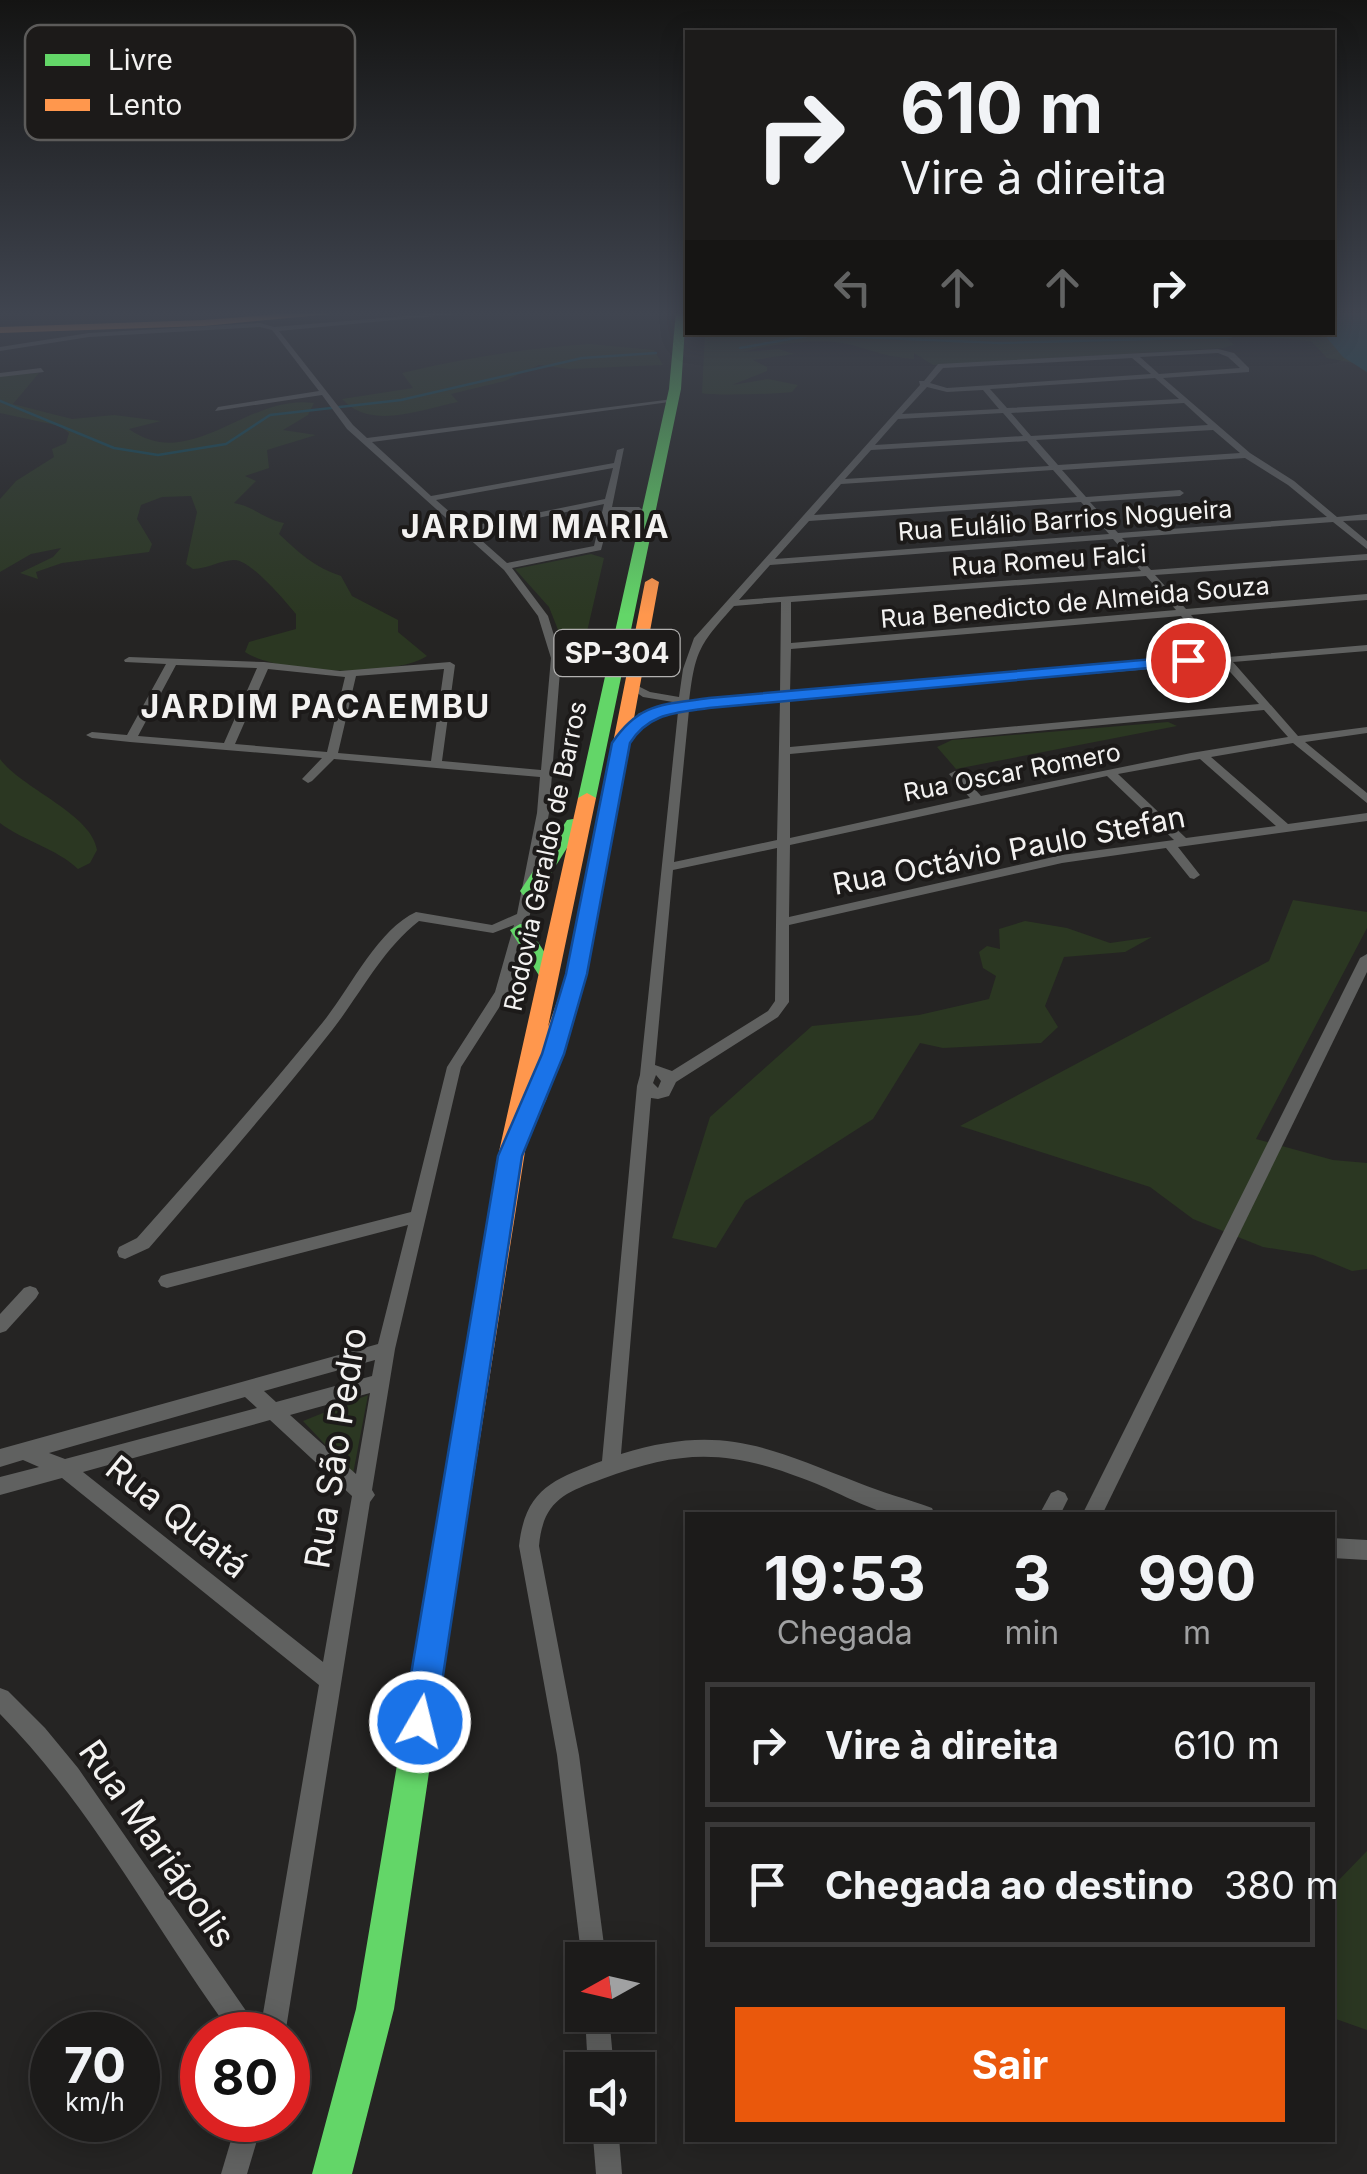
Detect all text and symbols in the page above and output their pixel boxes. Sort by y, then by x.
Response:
legend [25,25,355,140]
text: Livre [108,43,173,77]
text: 610 m [900,65,1103,150]
icon: right [735,70,865,200]
text: Lento [108,88,182,122]
text: Vire à direita [900,150,1167,205]
icon: left [825,260,880,315]
icon: ahead [930,260,985,315]
icon: ahead [1035,260,1090,315]
icon: right [1140,260,1195,315]
street label: Rua Eulálio Barrios Nogueira [897,493,1233,547]
district label: JARDIM MARIA [401,507,671,546]
street label: Rua Romeu Falci [950,538,1148,582]
street label: Rua Benedicto de Almeida Souza [879,570,1271,634]
pin [1146,618,1231,703]
road number: SP-304 [554,630,680,676]
icon: arrive [1161,633,1216,688]
district label: JARDIM PACAEMBU [140,687,492,726]
street label: Rodovia Geraldo de Barros [497,698,593,1014]
street label: Rua Oscar Romero [901,736,1123,808]
street label: Rua Octávio Paulo Stefan [830,798,1188,902]
street label: Rua São Pedro [295,1324,375,1571]
street label: Rua Quatá [98,1446,257,1586]
text: 19:53 [764,1542,926,1614]
text: 3 [1012,1542,1051,1614]
text: 990 [1138,1542,1256,1614]
text: Chegada [777,1613,913,1652]
text: min [1004,1613,1059,1652]
text: m [1183,1613,1211,1652]
position arrow [368,1670,472,1774]
icon: right [740,1717,795,1772]
text: Vire à direita [825,1722,1059,1768]
text: 610 m [1173,1722,1280,1768]
street label: Rua Mariápolis [71,1732,245,1955]
icon: arrive [740,1857,795,1912]
text: Chegada ao destino [825,1862,1194,1908]
text: 380 m [1224,1862,1339,1908]
north arrow [565,1942,655,2032]
map controls [565,1942,655,2142]
button: Sair [735,2007,1285,2122]
speed limit sign: 80 [180,2012,310,2142]
text: 70 [64,2035,126,2095]
button: sound [565,2052,655,2142]
text: km/h [65,2087,125,2117]

